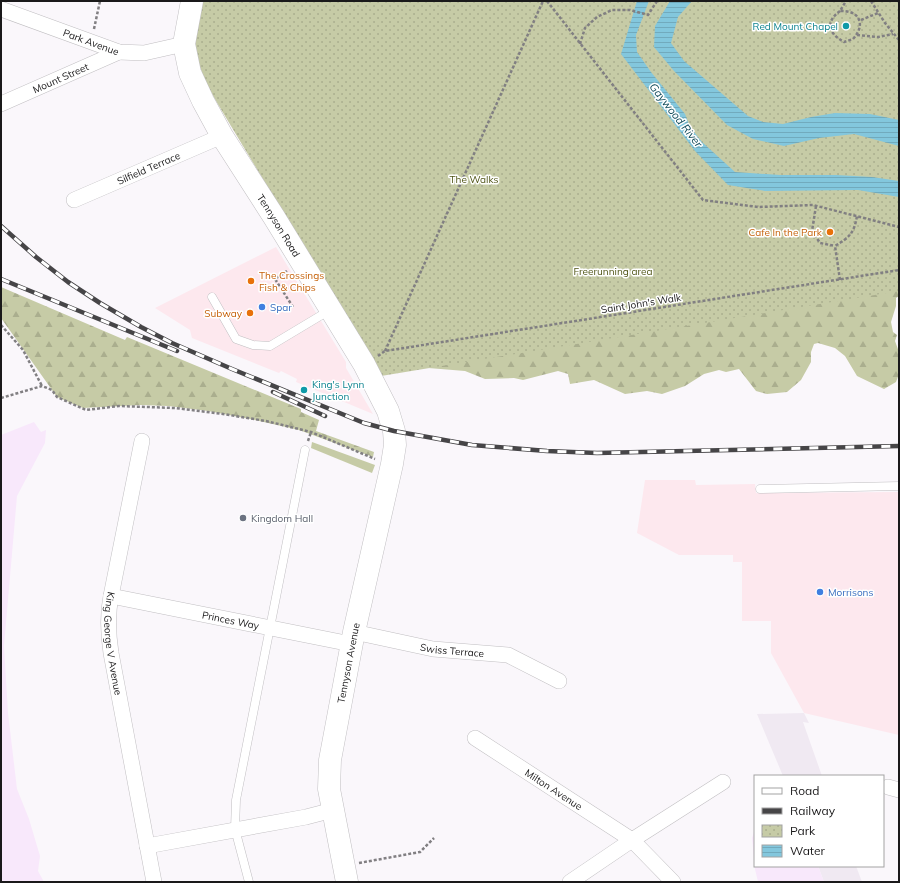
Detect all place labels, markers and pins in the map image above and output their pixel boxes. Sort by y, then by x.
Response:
place label: Red Mount Chapel [753,20,838,33]
marker: Red Mount Chapel [841,21,851,31]
place label: Cafe In the Park [749,226,823,239]
marker: Cafe In the Park [825,227,835,237]
place label: The Crossings Fish & Chips [259,269,324,294]
marker: The Crossings Fish & Chips [246,276,256,286]
place label: Spar [270,301,292,314]
marker: Spar [257,302,267,312]
place label: Subway [204,307,243,320]
marker: Subway [245,308,255,318]
place label: King's Lynn Junction [312,378,365,403]
marker: King's Lynn Junction [299,385,309,395]
place label: Kingdom Hall [251,512,313,525]
marker: Kingdom Hall [238,513,248,523]
place label: Morrisons [828,586,873,599]
marker: Morrisons [815,587,825,597]

